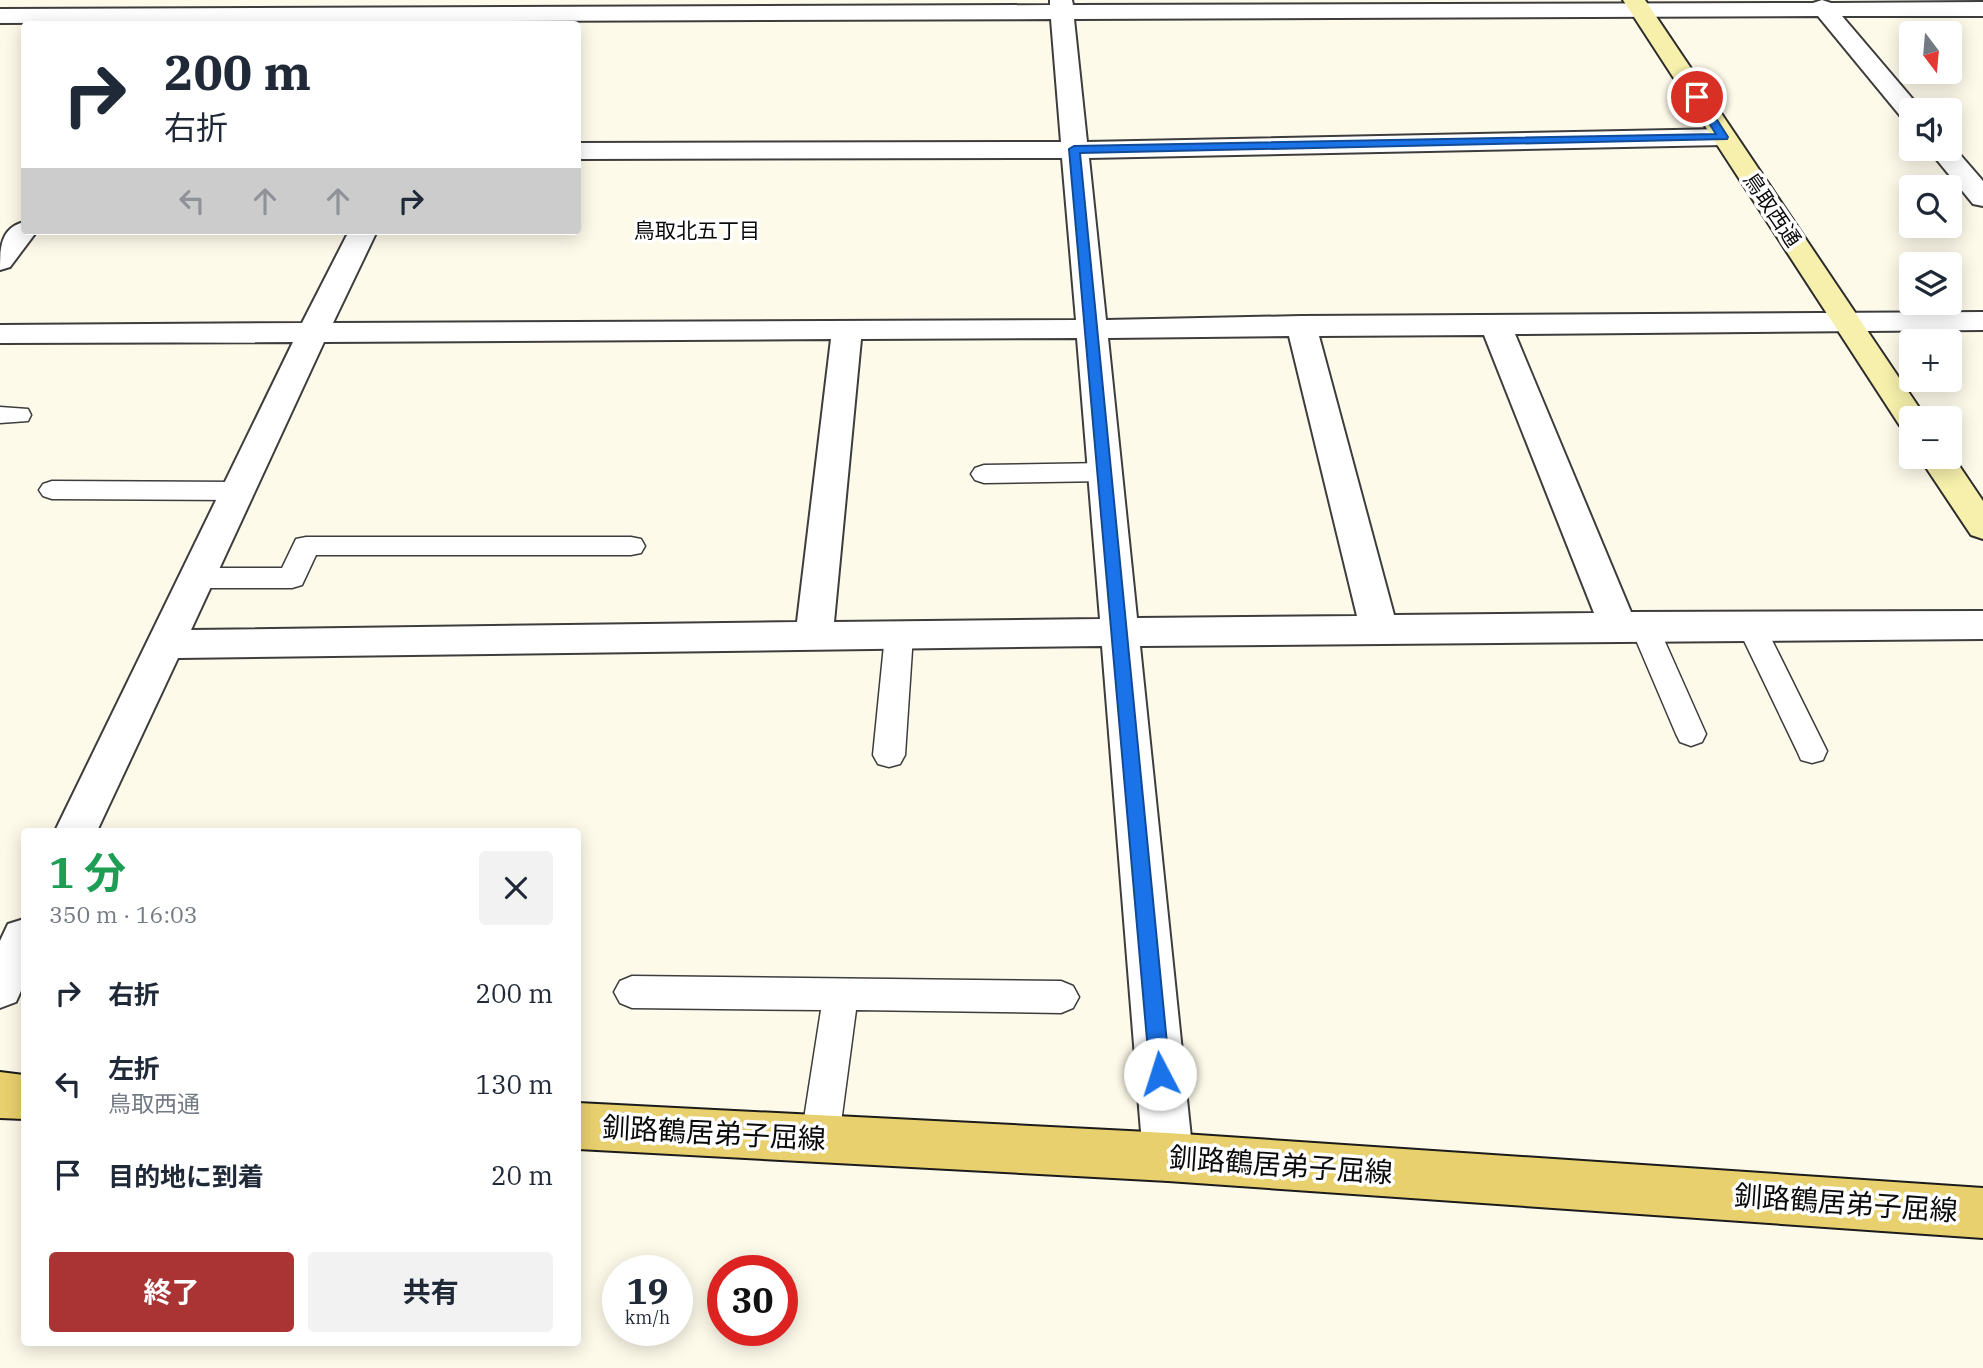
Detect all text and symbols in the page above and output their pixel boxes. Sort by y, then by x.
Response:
north arrow [1899,21,1962,84]
map controls [1899,21,1962,469]
text: 200 m [164,40,311,103]
icon: right [49,49,140,140]
pin [1667,67,1727,127]
icon: arrive [1678,78,1716,116]
button: sound [1899,98,1962,161]
text: 右折 [164,106,228,148]
street label: 鳥取西通 [1738,167,1808,252]
button: search [1899,175,1962,238]
icon: left [173,182,211,220]
icon: ahead [246,182,284,220]
icon: ahead [319,182,357,220]
icon: right [392,182,430,220]
district label: 鳥取北五丁目 [634,216,760,244]
button: layers [1899,252,1962,315]
button: + [1899,329,1962,392]
button: − [1899,406,1962,469]
text: 1 分 [49,845,126,900]
button: close [479,851,553,925]
text: 350 m · 16:03 [49,899,198,929]
icon: right [49,974,87,1012]
text: 200 m [475,976,553,1010]
text: 右折 [108,977,160,1011]
position arrow [1123,1037,1197,1111]
text: 左折 [108,1051,160,1085]
icon: left [49,1065,87,1103]
text: 130 m [475,1067,553,1101]
text: 鳥取西通 [108,1088,200,1118]
street label: 釧路鶴居弟子屈線 [601,1108,827,1157]
street label: 釧路鶴居弟子屈線 [1168,1138,1394,1191]
icon: arrive [49,1156,87,1194]
text: 20 m [491,1158,553,1192]
text: 目的地に到着 [108,1159,264,1193]
street label: 釧路鶴居弟子屈線 [1733,1176,1959,1229]
button: 終了 [49,1252,294,1332]
button: 共有 [308,1252,553,1332]
speed limit sign: 30 [707,1255,798,1346]
text: 19 [626,1268,669,1314]
text: km/h [625,1306,670,1329]

